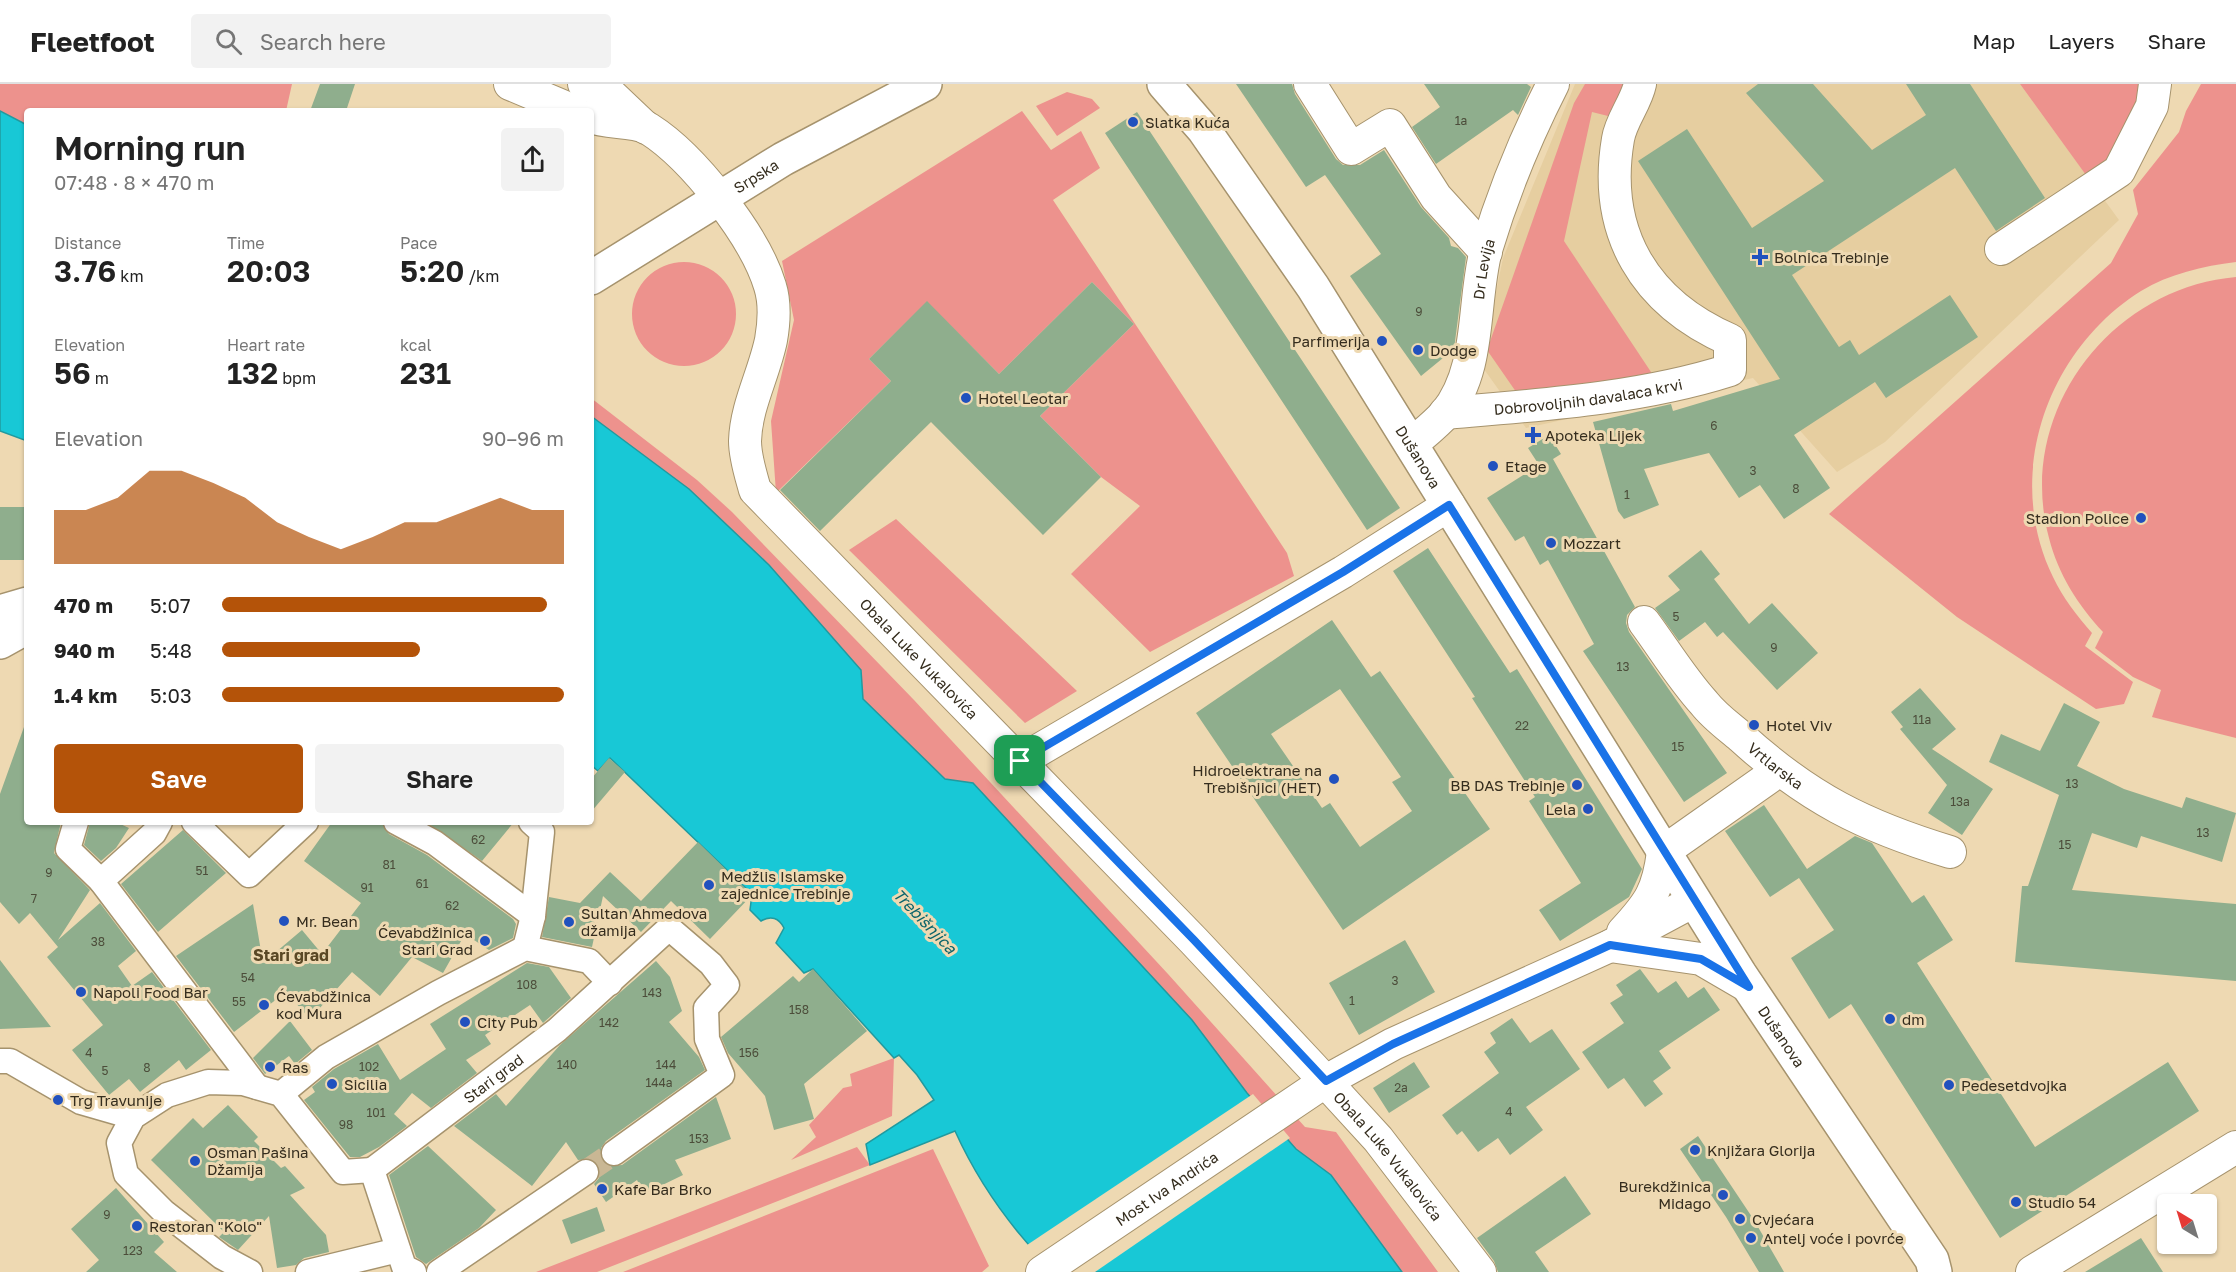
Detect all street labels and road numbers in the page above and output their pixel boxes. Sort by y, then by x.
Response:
street label: Srpska [730,155,782,196]
street label: Dr Levija [1469,236,1498,300]
street label: Dobrovoljnih davalaca krvi [1493,374,1684,418]
street label: Dušanova [1392,422,1445,491]
street label: Obala Luke Vukalovića [856,594,982,723]
street label: Vrtlarska [1744,738,1807,793]
street label: Dušanova [1755,1002,1809,1071]
street label: Stari grad [460,1050,527,1107]
street label: Obala Luke Vukalovića [1330,1088,1446,1224]
street label: Most Iva Andrića [1112,1147,1221,1229]

